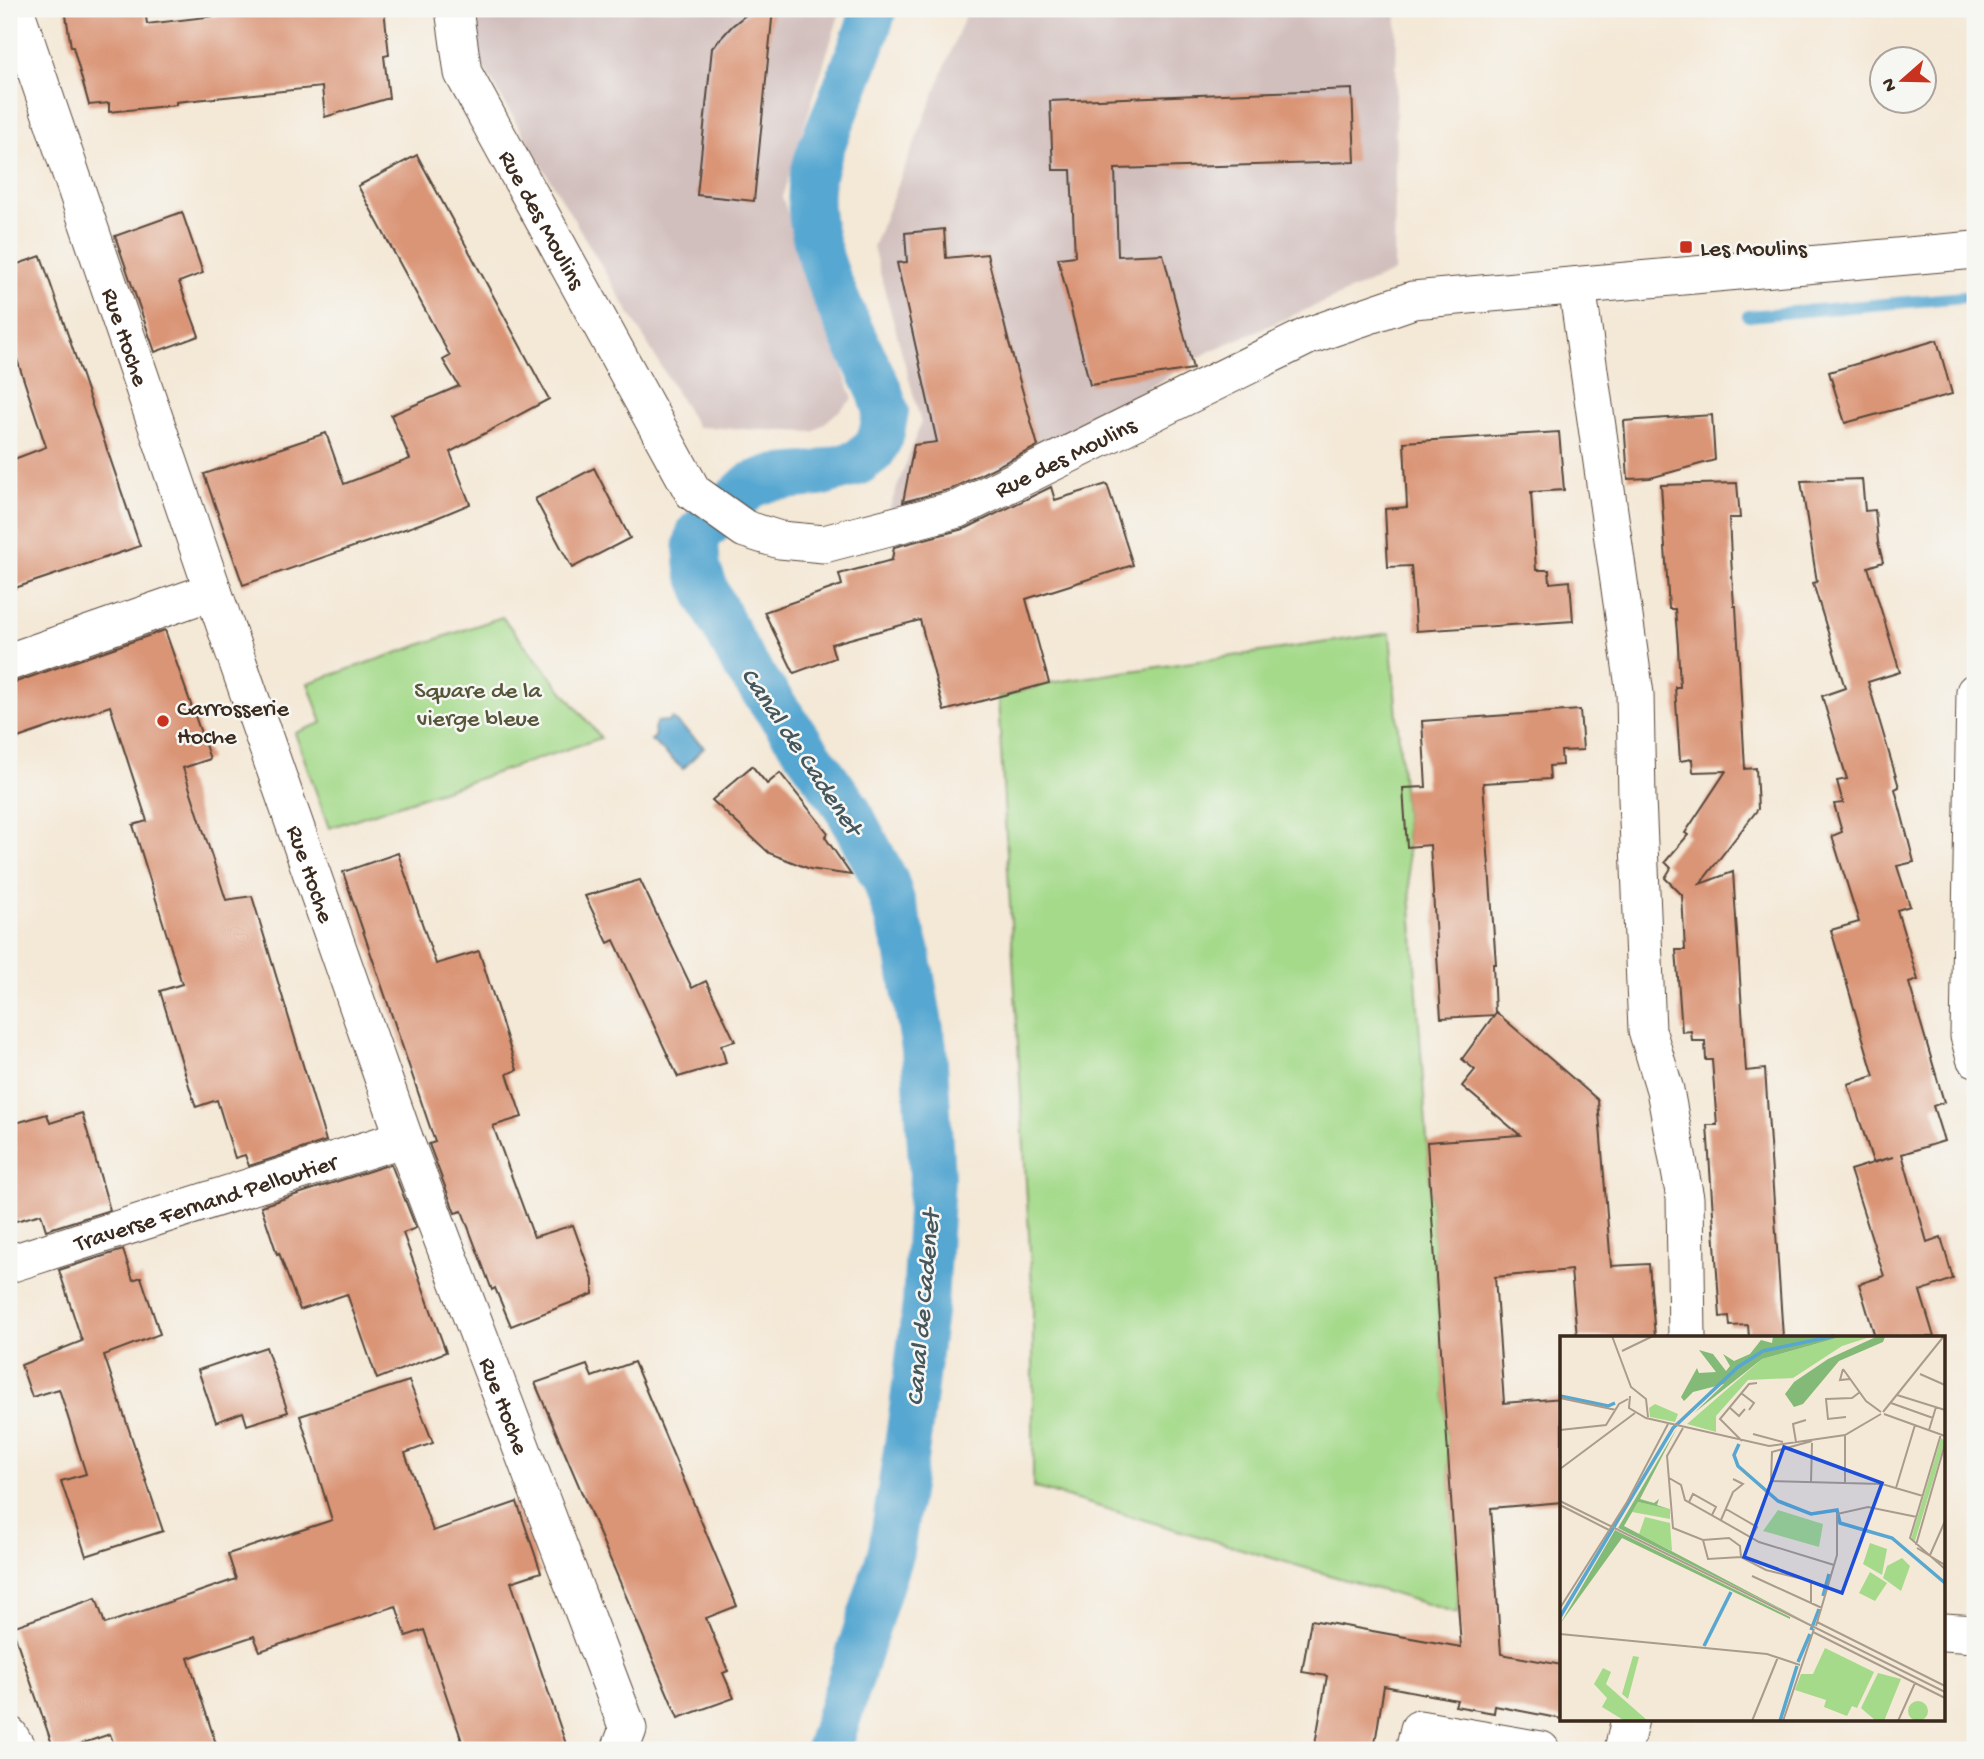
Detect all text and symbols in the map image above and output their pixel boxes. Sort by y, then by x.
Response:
north arrow [1868,46,1938,116]
text: N [1877,75,1903,94]
street label: Rue des Moulins [490,146,590,296]
place label: Les Moulins [1700,236,1808,265]
marker: Les Moulins [1678,239,1694,255]
street label: Rue Hoche [93,285,153,391]
street label: Rue des Moulins [991,412,1143,506]
water label: Canal de Cadenet [732,663,869,846]
park label: Square de la vierge bleue [414,678,542,735]
place label: Carrosserie Hoche [177,696,290,753]
marker: Carrosserie Hoche [155,713,171,729]
street label: Rue Hoche [278,822,339,928]
street label: Traverse Fernand Pelloutier [69,1148,344,1261]
water label: Canal de Cadenet [902,1205,950,1407]
inset map [1560,1336,1946,1720]
street label: Rue Hoche [470,1354,534,1460]

